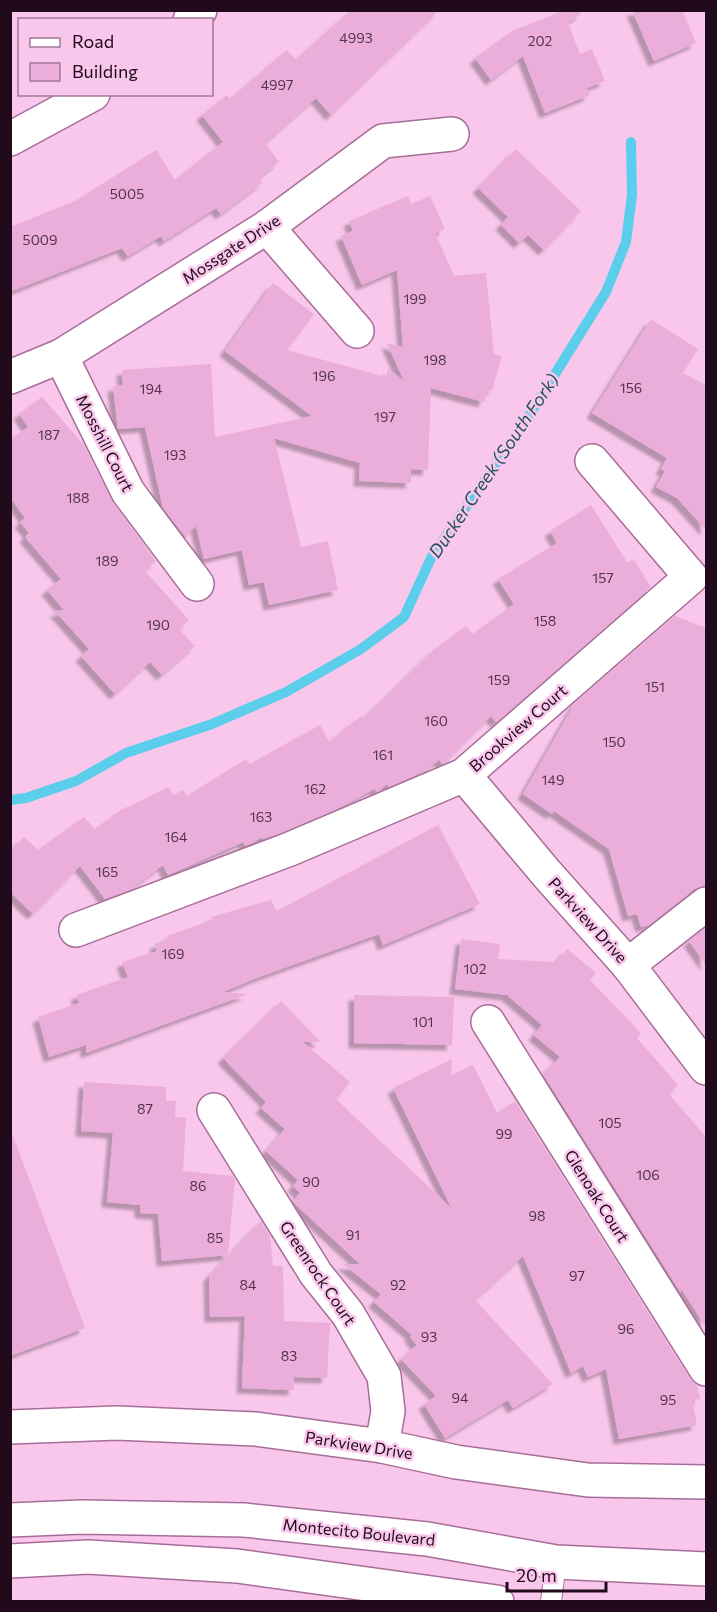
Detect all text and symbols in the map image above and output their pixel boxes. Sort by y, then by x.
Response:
legend [18,18,213,96]
house number: 4993 [339,29,373,46]
text: Road [72,30,114,52]
house number: 202 [528,32,553,49]
text: Building [72,60,138,82]
house number: 4997 [261,76,293,93]
house number: 5005 [110,185,144,202]
street label: Mossgate Drive [178,210,283,287]
house number: 5009 [23,231,57,248]
house number: 199 [404,290,426,307]
house number: 198 [424,351,446,368]
house number: 196 [313,367,335,384]
water label: Ducker Creek (South Fork) [423,369,563,562]
house number: 156 [620,379,642,396]
house number: 194 [140,380,163,397]
street label: Mosshill Court [73,391,138,495]
house number: 197 [374,408,396,425]
house number: 187 [38,426,60,443]
house number: 193 [164,446,186,463]
house number: 188 [67,489,89,506]
house number: 189 [96,552,118,569]
house number: 157 [592,569,614,586]
house number: 158 [534,612,556,629]
house number: 190 [146,616,170,633]
house number: 159 [488,671,510,688]
house number: 151 [645,678,665,695]
street label: Brookview Court [465,680,571,775]
house number: 160 [424,712,448,729]
house number: 150 [602,733,626,750]
house number: 161 [373,746,393,763]
house number: 149 [542,771,564,788]
house number: 162 [304,780,326,797]
house number: 163 [250,808,272,825]
house number: 164 [165,828,188,845]
house number: 165 [96,863,118,880]
street label: Parkview Drive [545,873,632,966]
house number: 169 [162,945,184,962]
house number: 102 [464,960,487,977]
house number: 101 [412,1013,434,1030]
house number: 87 [137,1100,153,1117]
house number: 105 [598,1114,622,1131]
house number: 99 [496,1125,513,1142]
street label: Glenoak Court [561,1146,634,1246]
house number: 106 [636,1166,660,1183]
house number: 90 [302,1173,320,1190]
house number: 86 [190,1177,207,1194]
house number: 98 [529,1207,546,1224]
street label: Greenrock Court [277,1217,361,1329]
house number: 91 [346,1226,360,1243]
house number: 85 [207,1229,223,1246]
house number: 97 [569,1267,585,1284]
house number: 84 [240,1276,257,1293]
house number: 92 [390,1276,406,1293]
house number: 96 [618,1320,635,1337]
house number: 93 [421,1328,437,1345]
house number: 83 [281,1347,297,1364]
house number: 94 [452,1389,469,1406]
house number: 95 [660,1391,676,1408]
street label: Parkview Drive [304,1427,414,1462]
street label: Montecito Boulevard [282,1514,436,1549]
scale bar [507,1555,606,1593]
text: 20 m [516,1564,557,1586]

